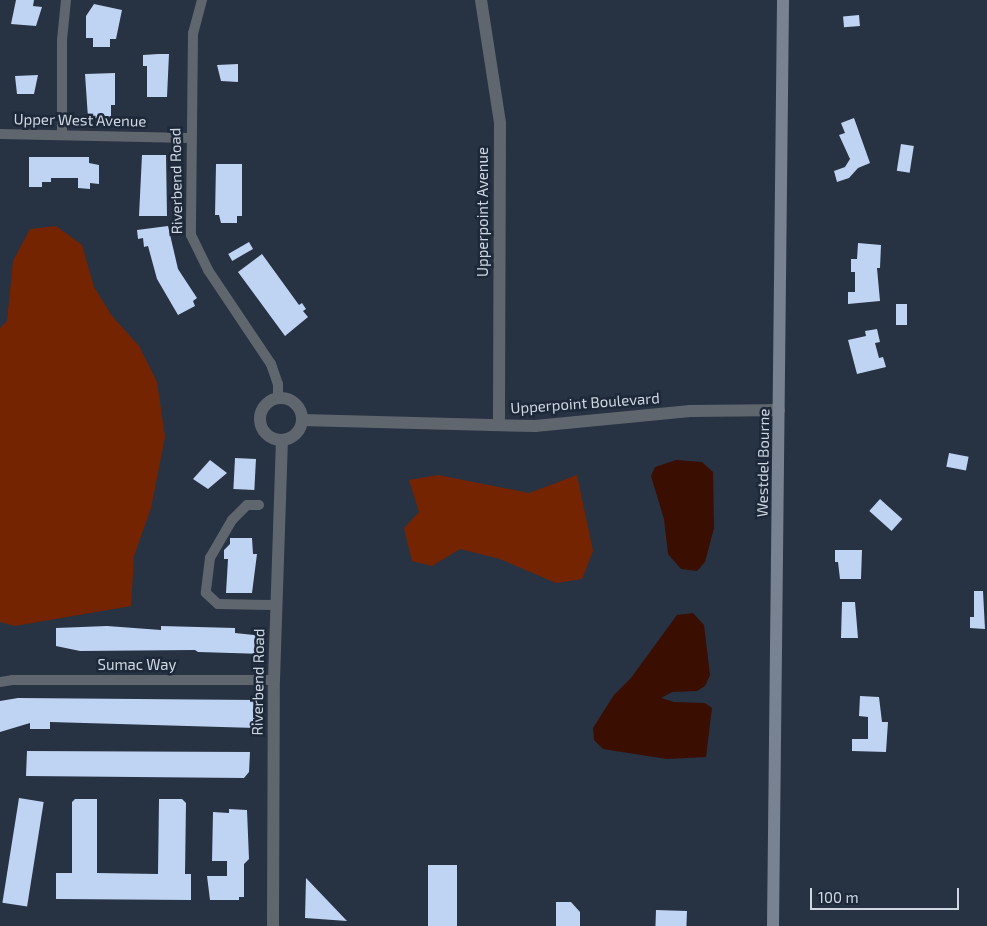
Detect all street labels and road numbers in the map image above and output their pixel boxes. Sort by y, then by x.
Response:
street label: Upper West Avenue [13,110,147,130]
street label: Riverbend Road [166,127,186,235]
street label: Upperpoint Avenue [474,147,492,277]
street label: Upperpoint Boulevard [510,389,660,417]
street label: Westdel Bourne [753,408,773,518]
street label: Riverbend Road [248,628,268,736]
street label: Sumac Way [97,656,177,674]

